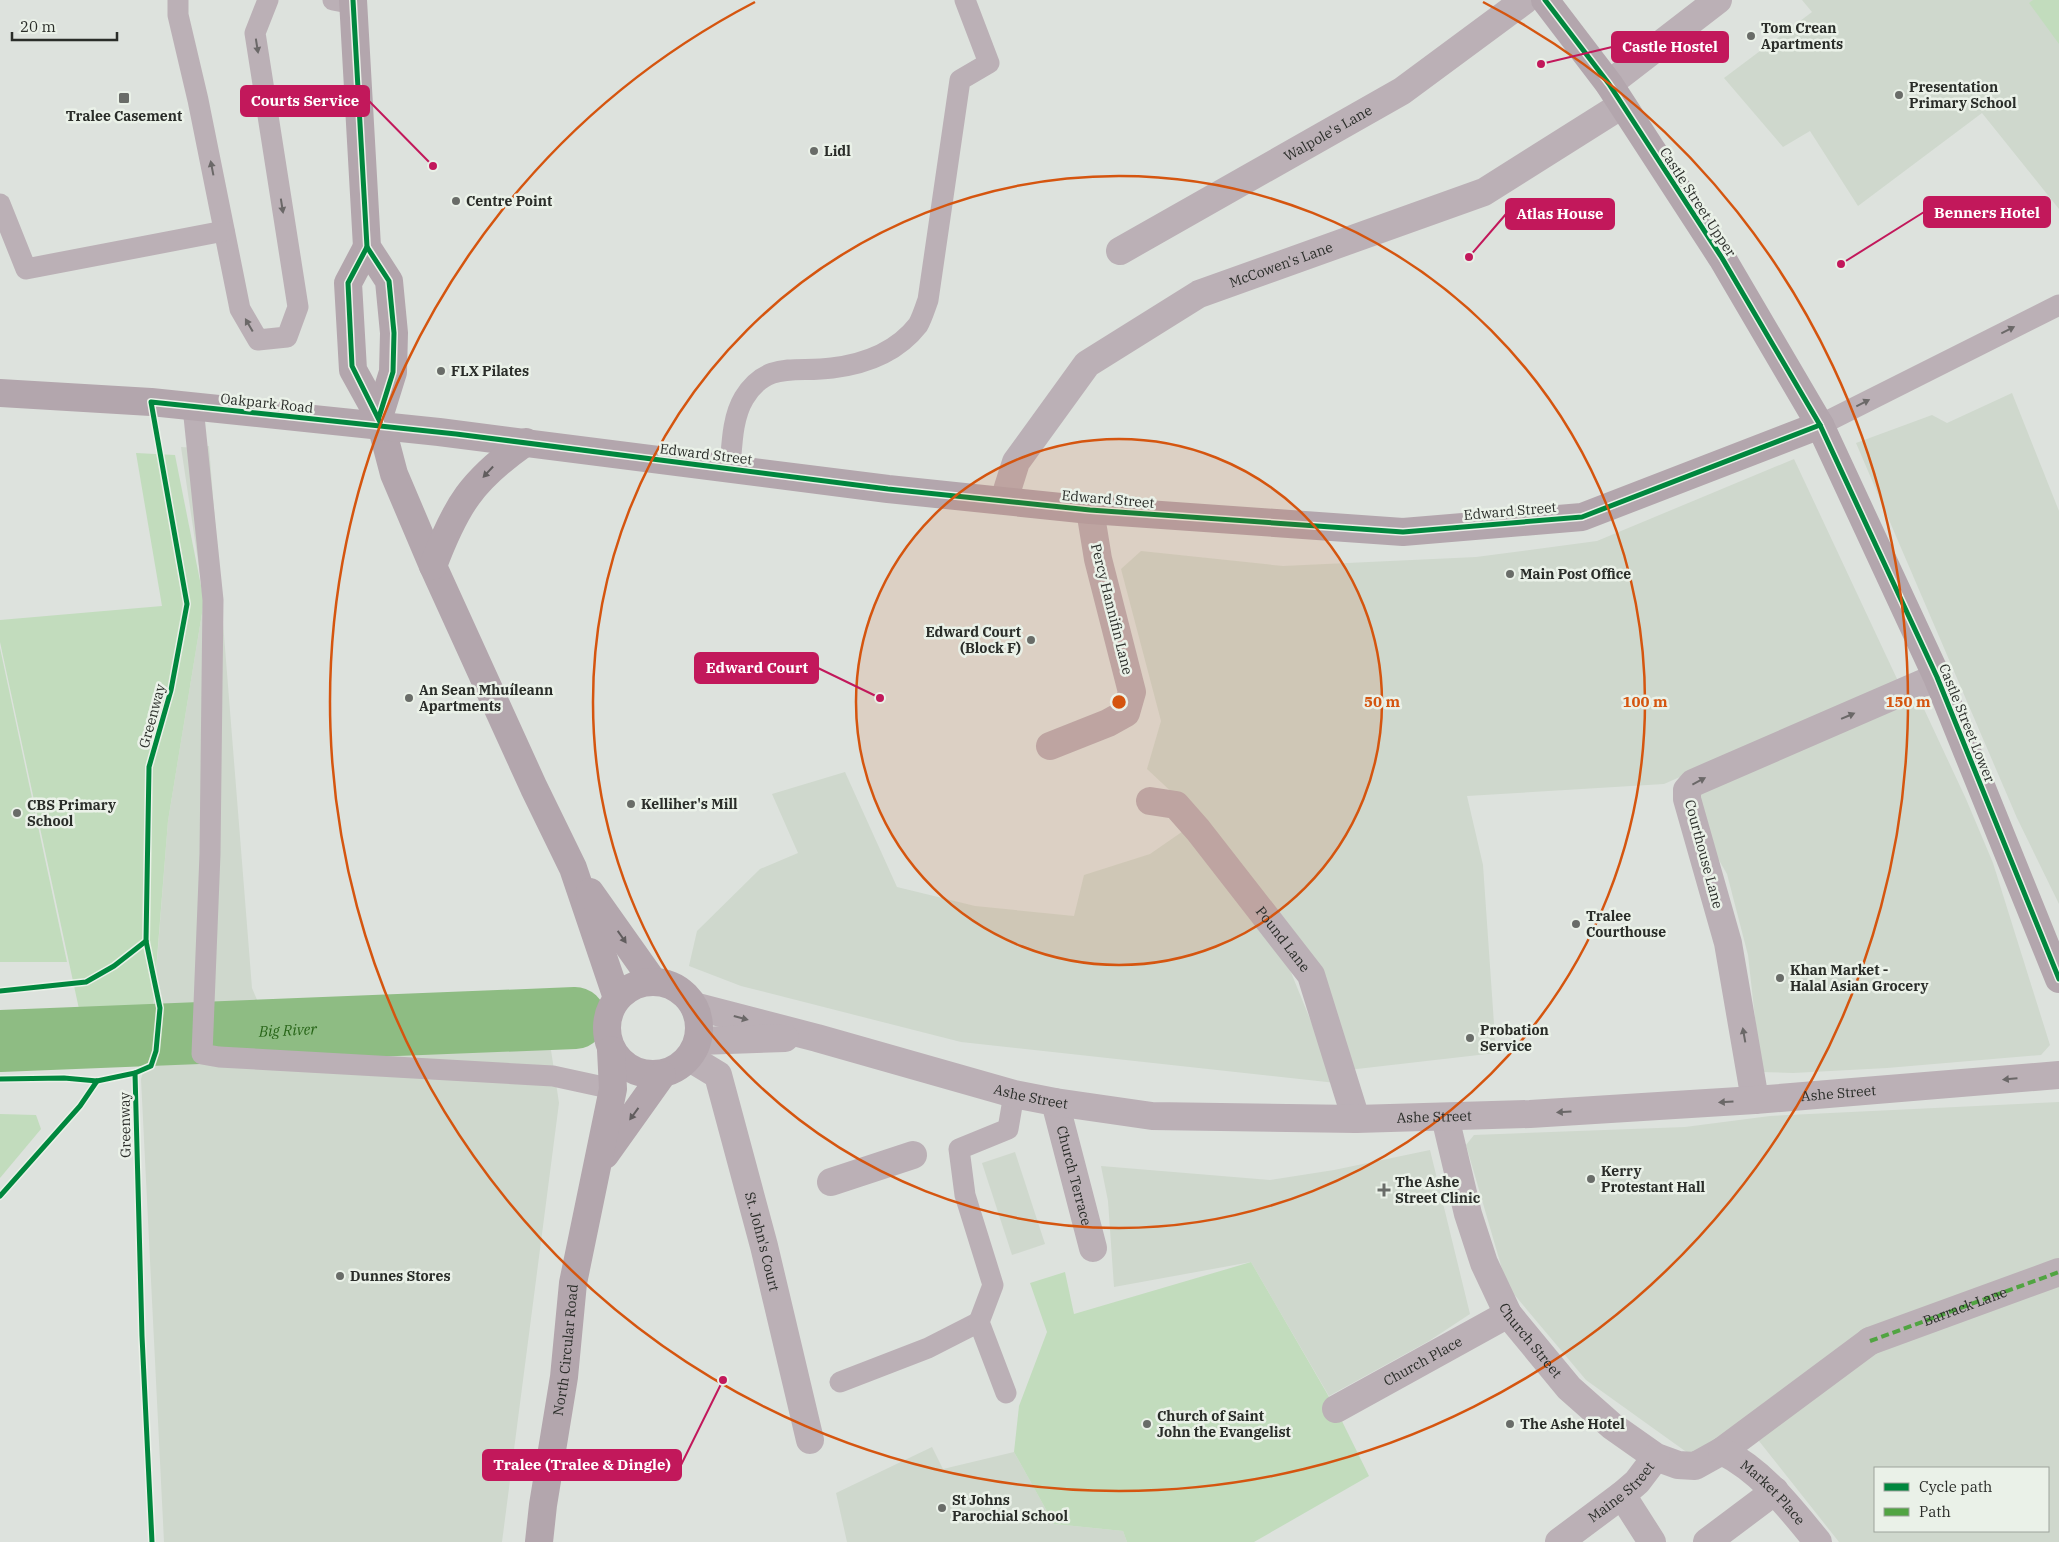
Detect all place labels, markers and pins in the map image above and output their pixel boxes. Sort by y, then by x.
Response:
place label: Tom Crean Apartments [1761,19,1843,53]
marker: Tom Crean Apartments [1745,30,1757,42]
callout: Castle Hostel [1612,32,1728,62]
place label: Presentation Primary School [1909,78,2017,112]
callout: Courts Service [241,86,369,116]
marker: Presentation Primary School [1893,89,1905,101]
marker: Tralee Casement [117,91,131,105]
place label: Tralee Casement [66,107,182,125]
place label: Lidl [824,142,851,160]
marker: Lidl [808,145,820,157]
place label: Centre Point [466,192,552,210]
marker: Centre Point [450,195,462,207]
callout: Benners Hotel [1924,197,2050,227]
callout: Atlas House [1506,199,1614,229]
place label: FLX Pilates [451,362,529,380]
marker: FLX Pilates [435,365,447,377]
place label: Main Post Office [1520,565,1631,583]
marker: Main Post Office [1504,568,1516,580]
place label: Edward Court (Block F) [925,623,1021,657]
marker: Edward Court (Block F) [1025,634,1037,646]
callout: Edward Court [695,653,818,683]
place label: An Sean Mhuíleann Apartments [419,681,553,715]
marker: An Sean Mhuíleann Apartments [403,692,415,704]
centre of rings [1110,693,1128,711]
place label: Kelliher's Mill [641,795,738,813]
place label: CBS Primary School [27,796,116,830]
marker: Kelliher's Mill [625,798,637,810]
marker: CBS Primary School [11,807,23,819]
place label: Tralee Courthouse [1586,907,1666,941]
marker: Tralee Courthouse [1570,918,1582,930]
place label: Khan Market - Halal Asian Grocery [1790,961,1929,995]
marker: Khan Market - Halal Asian Grocery [1774,972,1786,984]
place label: Probation Service [1480,1021,1549,1055]
marker: Probation Service [1464,1032,1476,1044]
place label: Kerry Protestant Hall [1601,1162,1705,1196]
place label: The Ashe Street Clinic [1395,1173,1481,1207]
marker: Kerry Protestant Hall [1585,1173,1597,1185]
marker: The Ashe Street Clinic [1377,1183,1391,1197]
place label: Dunnes Stores [350,1267,451,1285]
marker: Dunnes Stores [334,1270,346,1282]
place label: Church of Saint John the Evangelist [1157,1407,1291,1441]
place label: The Ashe Hotel [1520,1415,1625,1433]
marker: Church of Saint John the Evangelist [1141,1418,1153,1430]
marker: The Ashe Hotel [1504,1418,1516,1430]
callout: Tralee (Tralee & Dingle) [483,1450,681,1480]
place label: St Johns Parochial School [952,1491,1068,1525]
marker: St Johns Parochial School [936,1502,948,1514]

